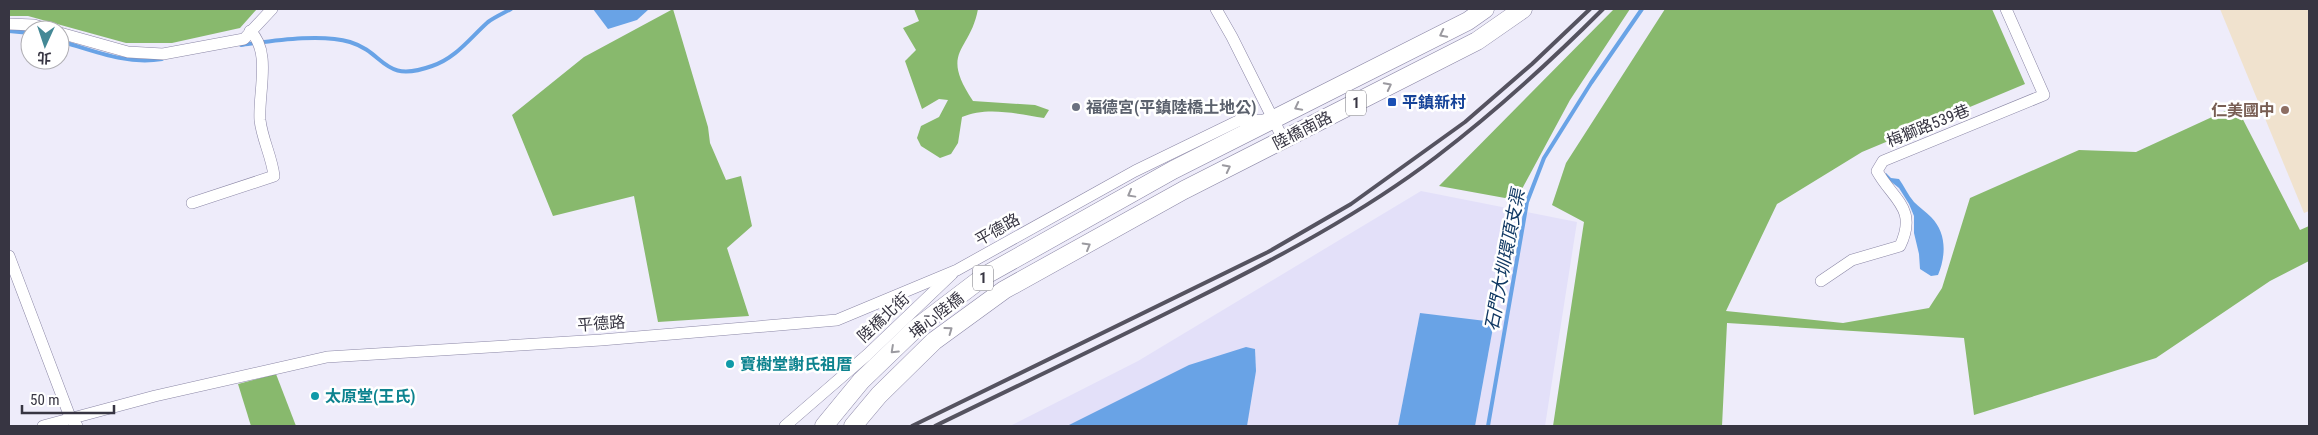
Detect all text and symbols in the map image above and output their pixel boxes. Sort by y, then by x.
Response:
north arrow [20,20,70,70]
one-way arrow [1440,28,1449,38]
text: 北 [37,50,52,66]
one-way arrow [1383,82,1392,92]
road number: 1 [1346,90,1366,116]
place label: 平鎮新村 [1402,93,1466,112]
marker: 平鎮新村 [1386,96,1398,108]
place label: 福德宮(平鎮陸橋土地公) [1086,98,1256,117]
one-way arrow [1294,100,1303,111]
street label: 梅獅路539巷 [1884,100,1972,151]
marker: 福德宮(平鎮陸橋土地公) [1070,101,1082,113]
place label: 仁美國中 [2211,101,2275,120]
marker: 仁美國中 [2279,104,2291,116]
street label: 陸橋南路 [1269,107,1335,153]
one-way arrow [1222,164,1231,174]
water label: 石門大圳環頂支渠 [1480,184,1529,333]
one-way arrow [1127,188,1136,198]
street label: 平德路 [972,209,1023,249]
one-way arrow [1082,242,1091,252]
road number: 1 [973,266,993,290]
street label: 埔心陸橋 [905,288,967,343]
street label: 陸橋北街 [853,289,913,346]
street label: 平德路 [576,312,626,335]
one-way arrow [943,327,953,336]
one-way arrow [890,344,899,353]
place label: 寶樹堂謝氏祖厝 [740,355,852,374]
marker: 寶樹堂謝氏祖厝 [724,358,736,370]
scale bar [22,382,115,414]
place label: 太原堂(王氏) [325,387,415,406]
marker: 太原堂(王氏) [309,390,321,402]
text: 50 m [30,391,60,409]

